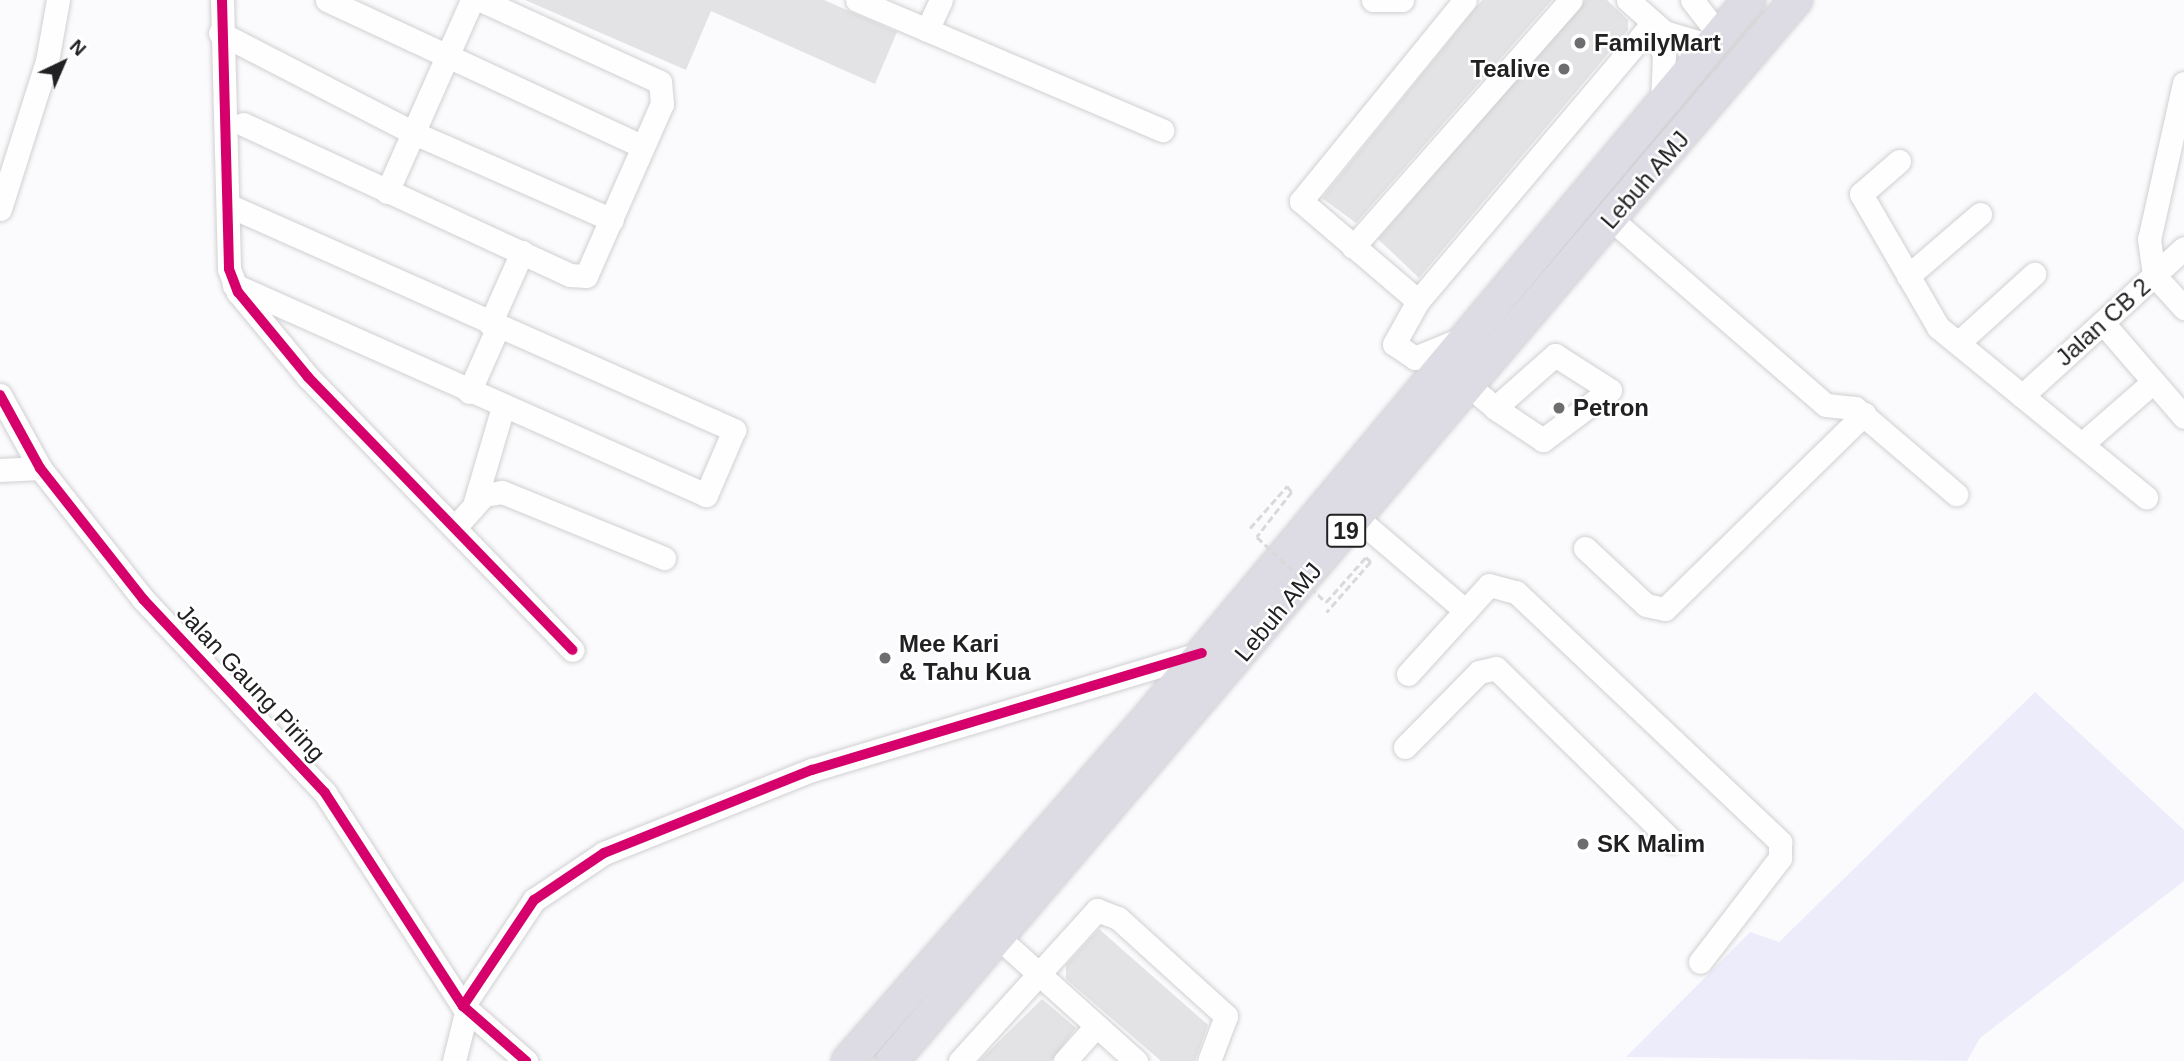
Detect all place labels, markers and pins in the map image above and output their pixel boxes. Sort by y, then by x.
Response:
place label: FamilyMart [1594,29,1721,57]
marker: FamilyMart [1572,35,1588,51]
place label: Tealive [1470,55,1550,83]
marker: Tealive [1556,61,1572,77]
place label: Petron [1573,394,1649,422]
marker: Petron [1551,400,1567,416]
place label: Mee Kari & Tahu Kua [899,630,1031,686]
marker: Mee Kari & Tahu Kua [877,650,893,666]
place label: SK Malim [1597,830,1705,858]
marker: SK Malim [1575,836,1591,852]

